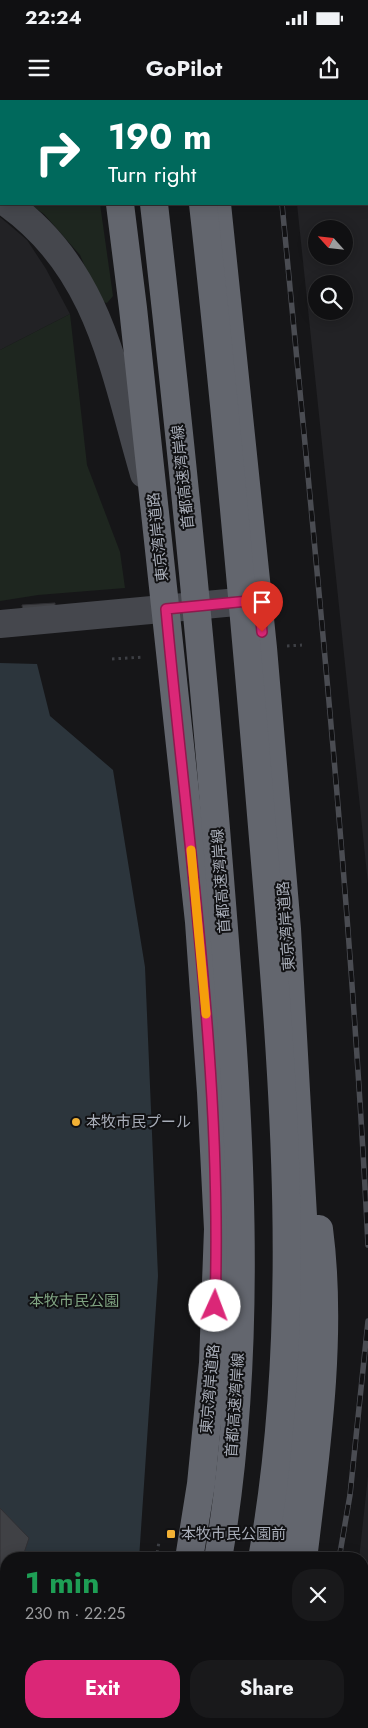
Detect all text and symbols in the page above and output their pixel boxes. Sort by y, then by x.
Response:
text: 22:24 [25,4,82,31]
text: GoPilot [146,52,222,84]
icon: menu [25,54,53,82]
icon: share [315,54,343,82]
text: 190 m [108,112,212,162]
icon: right [25,120,90,185]
text: Turn right [108,158,196,190]
north arrow [308,220,352,265]
map controls [308,220,353,320]
button: search [308,275,353,320]
street label: 首都高速湾岸線 [167,424,199,530]
street label: 東京湾岸道路 [142,491,174,583]
pin [241,581,283,632]
icon: arrive [248,588,276,616]
street label: 首都高速湾岸線 [206,828,236,934]
street label: 東京湾岸道路 [272,880,300,972]
place label: 本牧市民プール [86,1111,191,1133]
marker: 本牧市民プール [70,1116,82,1128]
position arrow [188,1279,240,1331]
park label: 本牧市民公園 [29,1290,119,1312]
street label: 東京湾岸道路 [195,1343,225,1435]
street label: 首都高速湾岸線 [220,1352,250,1458]
place label: 本牧市民公園前 [181,1523,286,1545]
marker: 本牧市民公園前 [165,1528,177,1540]
text: 1 min [25,1561,99,1604]
button: close [292,1569,344,1621]
text: 230 m · 22:25 [25,1602,125,1625]
button: Exit [25,1660,180,1718]
button: Share [190,1660,344,1718]

